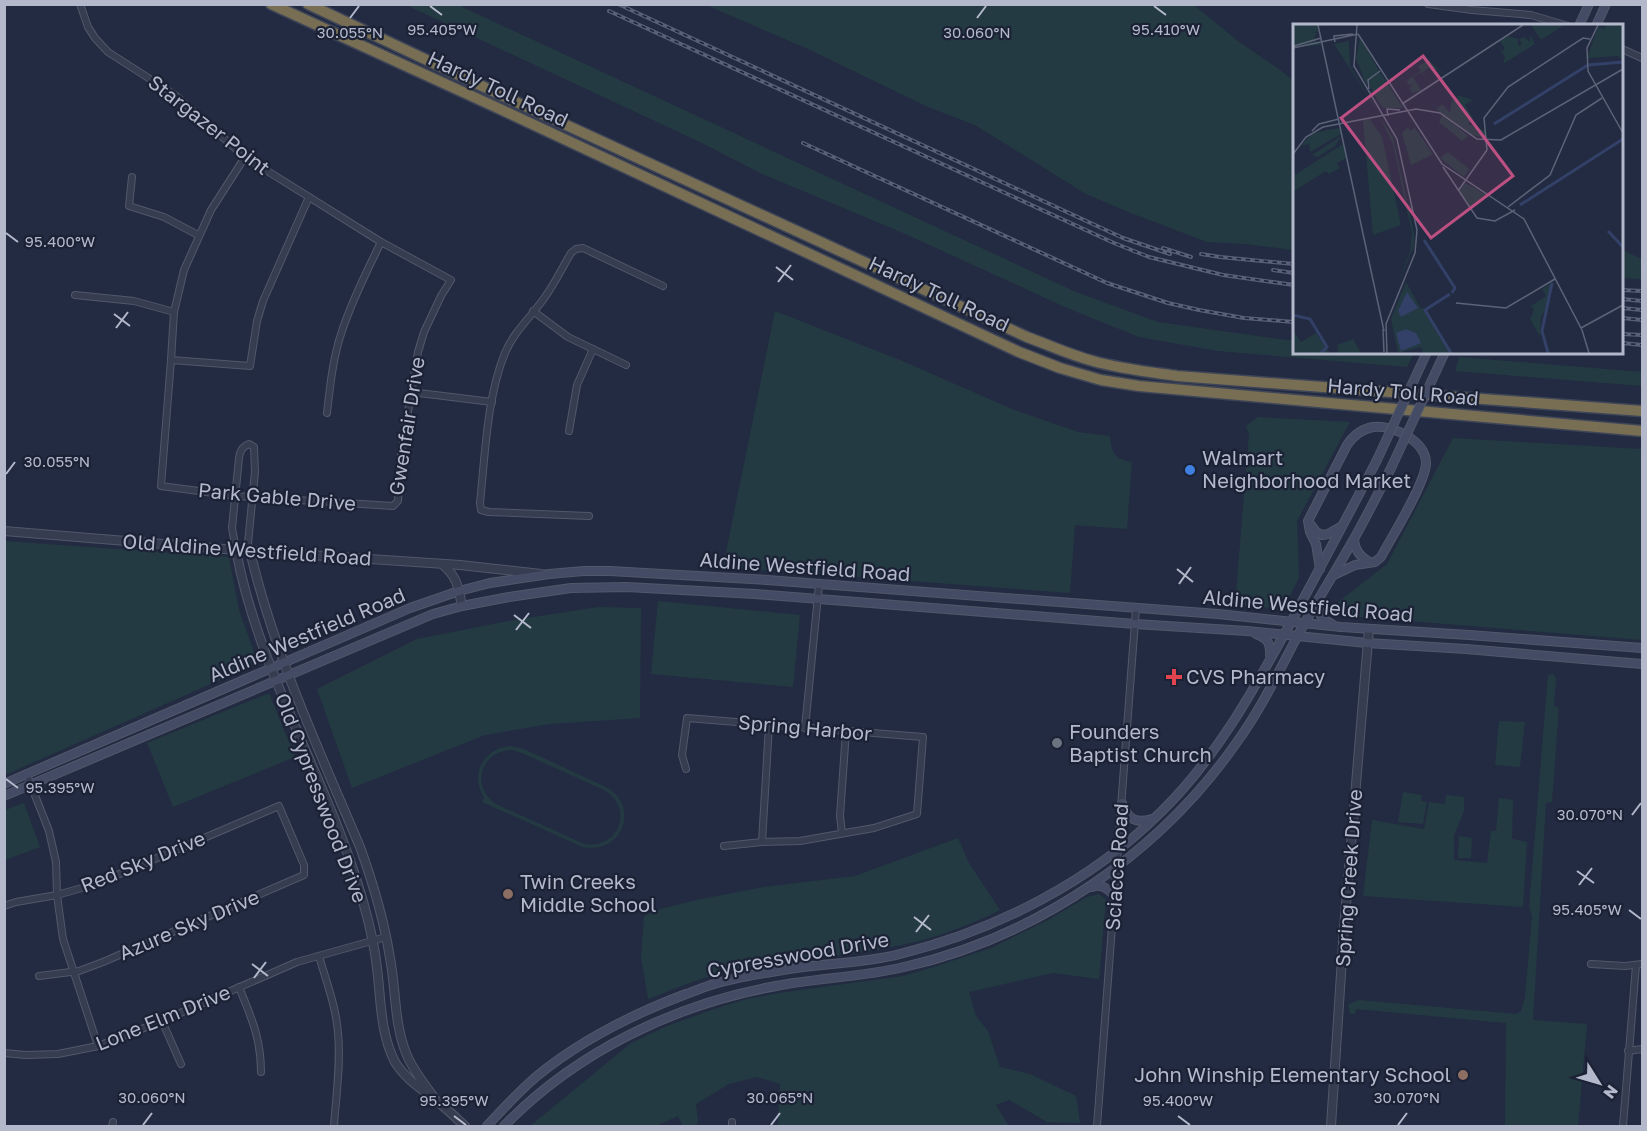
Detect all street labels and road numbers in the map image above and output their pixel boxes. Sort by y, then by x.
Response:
street label: Hardy Toll Road [424,45,572,131]
street label: Stargazer Point [144,69,275,179]
street label: Hardy Toll Road [865,250,1013,336]
street label: Gwenfair Drive [383,355,429,497]
street label: Hardy Toll Road [1326,372,1480,410]
street label: Park Gable Drive [197,477,357,515]
street label: Old Aldine Westfield Road [122,528,372,570]
street label: Aldine Westfield Road [699,547,911,585]
street label: Aldine Westfield Road [205,582,408,686]
street label: Aldine Westfield Road [1202,584,1414,626]
street label: Old Cypresswood Drive [271,689,373,906]
street label: Spring Harbor [737,709,873,745]
street label: Spring Creek Drive [1330,788,1366,968]
street label: Sciacca Road [1100,803,1132,931]
street label: Red Sky Drive [77,825,208,897]
street label: Azure Sky Drive [115,884,262,964]
street label: Cypresswood Drive [705,926,891,982]
street label: Lone Elm Drive [92,979,233,1055]

